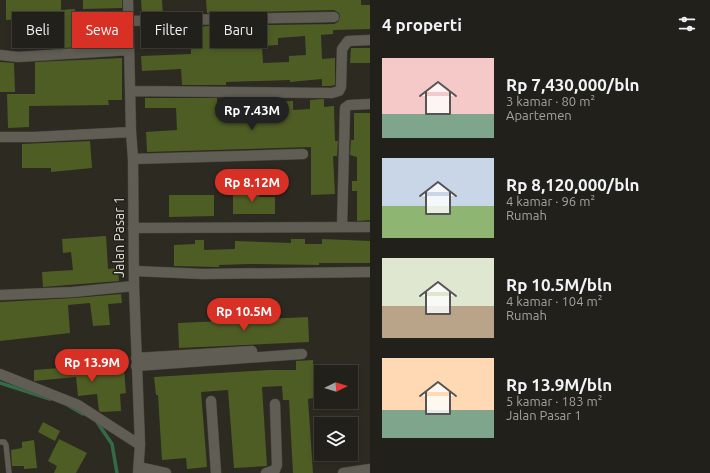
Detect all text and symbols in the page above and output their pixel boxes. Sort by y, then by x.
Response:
chip: Beli [12,12,64,48]
chip: Sewa [72,12,133,48]
chip: Filter [141,12,202,48]
chip: Baru [210,12,267,48]
icon: filters [676,13,698,35]
text: 4 properti [382,15,462,34]
icon: home [414,74,462,122]
text: Rp 7,430,000/bln [506,75,640,94]
text: 3 kamar · 80 m² [506,94,595,108]
pin: Rp 7.43M [211,97,293,131]
text: Rp 7.43M [224,103,280,117]
text: Apartemen [506,108,572,122]
pin: Rp 8.12M [211,169,293,203]
icon: home [414,174,462,222]
text: Rp 8.12M [224,175,280,189]
text: Rp 8,120,000/bln [506,175,640,194]
text: 4 kamar · 96 m² [506,194,595,208]
street label: Jalan Pasar 1 [111,196,127,278]
text: Rumah [506,208,547,222]
icon: home [414,274,462,322]
text: Rp 10.5M/bln [506,275,612,294]
text: 4 kamar · 104 m² [506,294,602,308]
pin: Rp 10.5M [203,298,285,332]
text: Rp 10.5M [216,304,272,318]
text: Rumah [506,308,547,322]
pin: Rp 13.9M [51,349,133,383]
text: Rp 13.9M [64,355,120,369]
north arrow [314,365,358,409]
map controls [314,365,358,461]
icon: home [414,374,462,422]
text: Rp 13.9M/bln [506,375,612,394]
text: 5 kamar · 183 m² [506,394,602,408]
text: Jalan Pasar 1 [506,408,582,422]
button: layers [314,417,358,461]

